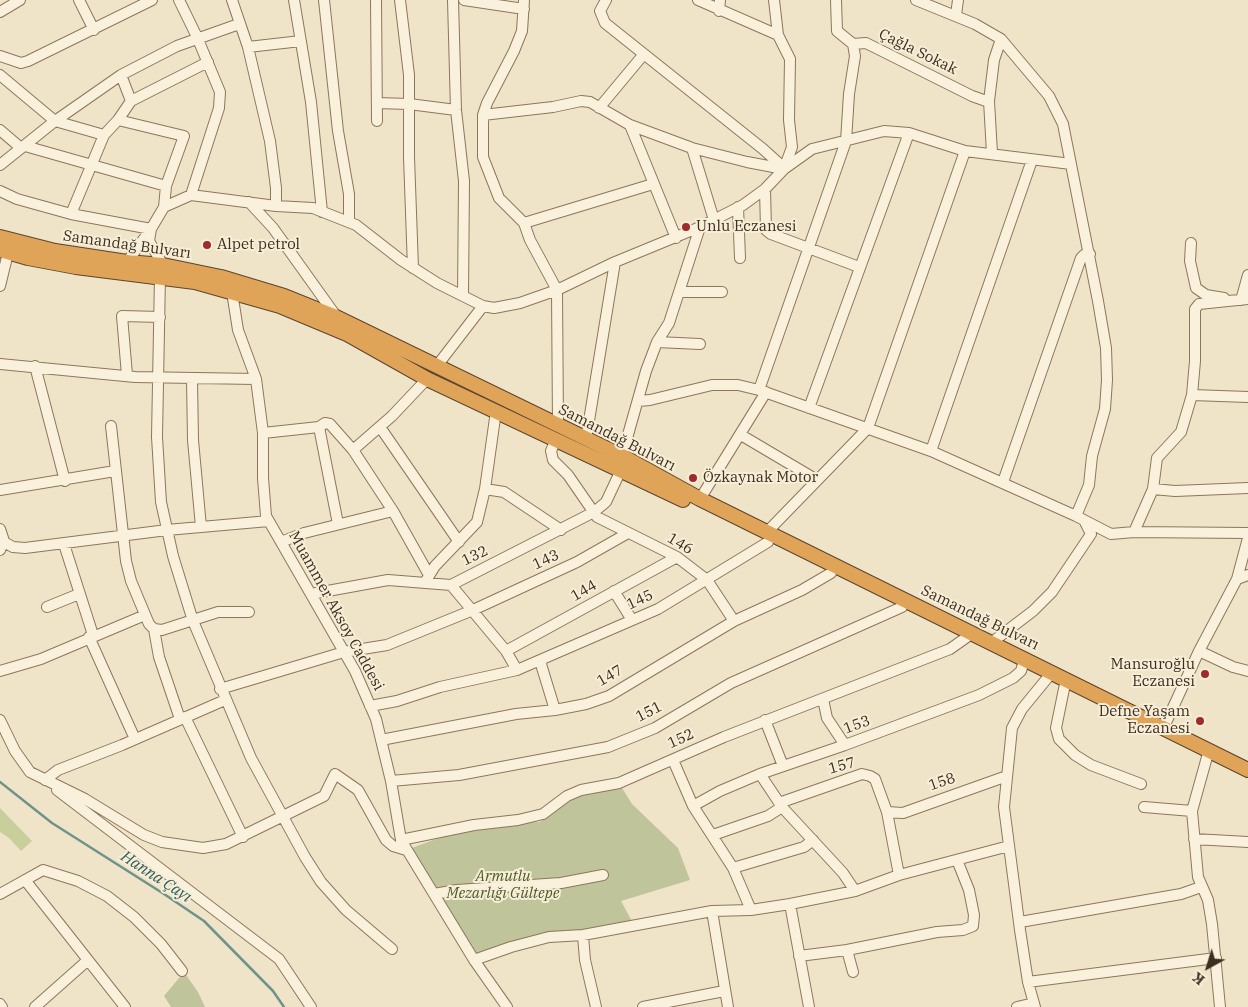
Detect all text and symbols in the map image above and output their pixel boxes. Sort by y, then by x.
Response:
street label: Çağla Sokak [876,25,960,79]
place label: Unlu Eczanesi [696,218,797,236]
marker: Unlu Eczanesi [680,221,692,233]
street label: Samandağ Bulvarı [62,227,192,263]
place label: Alpet petrol [217,236,300,254]
marker: Alpet petrol [201,239,213,251]
street label: Samandağ Bulvarı [555,401,679,475]
place label: Özkaynak Motor [703,469,818,487]
marker: Özkaynak Motor [687,472,699,484]
street label: Muammer Aksoy Caddesi [285,528,387,694]
street label: 146 [664,529,696,559]
street label: 132 [459,542,491,570]
street label: 143 [530,546,562,574]
street label: 144 [568,576,600,606]
street label: Samandağ Bulvarı [918,582,1042,654]
street label: 145 [624,586,656,614]
place label: Mansuroğlu Eczanesi [1110,656,1195,691]
street label: 147 [594,661,626,691]
marker: Mansuroğlu Eczanesi [1199,668,1211,680]
street label: 151 [633,698,665,726]
place label: Defne Yaşam Eczanesi [1099,703,1190,738]
street label: 153 [841,712,873,738]
marker: Defne Yaşam Eczanesi [1194,715,1206,727]
street label: 152 [665,725,697,753]
street label: 157 [827,754,857,778]
street label: 158 [926,769,958,795]
water label: Hanna Çayı [117,847,195,907]
park label: Armutlu Mezarlığı Gültepe [447,868,559,903]
north arrow [1183,942,1233,992]
text: K [1189,968,1208,989]

